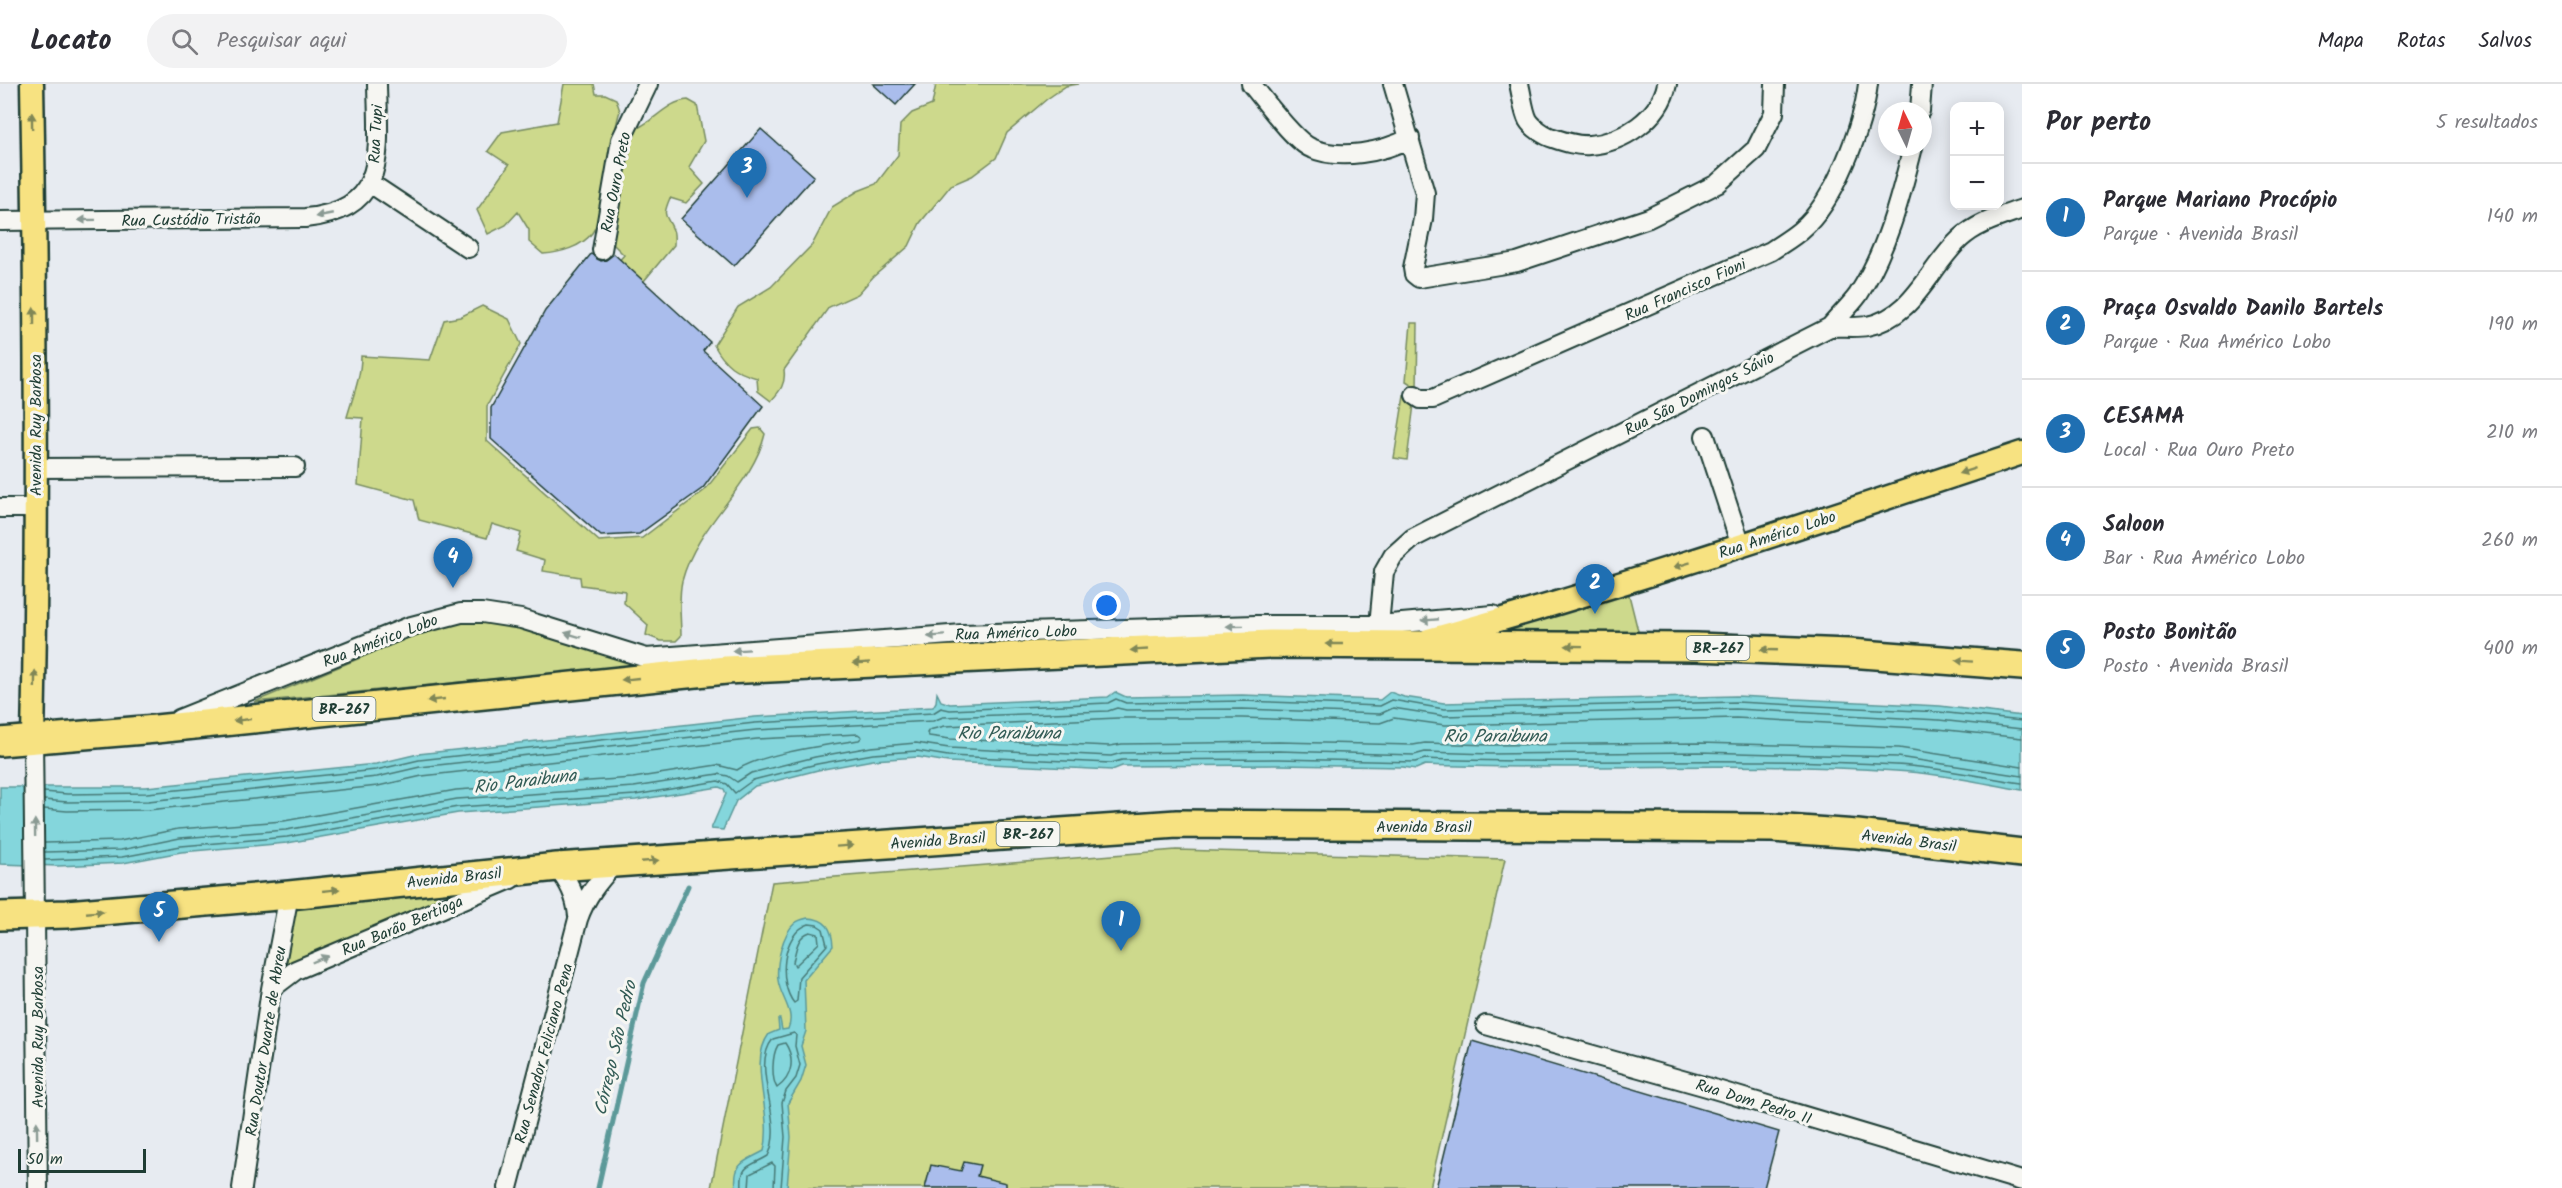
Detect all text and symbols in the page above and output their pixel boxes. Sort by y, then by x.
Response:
search box [147,14,567,68]
text: Locato [30,19,111,64]
text: Pesquisar aqui [216,24,346,59]
icon: search [168,25,201,58]
text: Mapa [2318,25,2364,58]
text: Rotas [2397,25,2446,58]
text: Salvos [2479,25,2532,58]
north arrow [1878,102,1932,156]
map controls [1950,102,2004,210]
button: + [1950,102,2004,156]
text: Por perto [2046,102,2151,144]
street label: Rua Tupi [362,103,391,164]
text: 5 resultados [2436,107,2538,139]
one-way arrow [27,111,37,130]
street label: Rua Ouro Preto [594,130,638,235]
pin: 3 [728,148,766,198]
button: − [1950,156,2004,210]
text: Parque Mariano Procópio [2103,184,2337,219]
text: 1 [2062,201,2069,233]
text: 140 m [2487,201,2538,233]
street label: Rua Custódio Tristão [121,207,261,234]
one-way arrow [314,211,333,220]
one-way arrow [78,215,97,225]
text: Parque · Avenida Brasil [2103,219,2298,251]
street label: Rua Francisco Fioni [1621,252,1752,328]
text: Praça Osvaldo Danilo Bartels [2103,292,2383,327]
one-way arrow [29,306,39,325]
text: 2 [2060,309,2071,341]
text: 190 m [2488,309,2538,341]
text: Parque · Rua Américo Lobo [2103,327,2331,359]
street label: Rua São Domingos Sávio [1620,346,1779,443]
street label: Avenida Ruy Barbosa [24,354,49,496]
text: CESAMA [2103,400,2185,435]
text: 3 [2060,417,2071,449]
text: 210 m [2486,417,2538,449]
text: Local · Rua Ouro Preto [2103,435,2295,467]
one-way arrow [1957,467,1975,476]
street label: Rua Américo Lobo [1716,505,1839,566]
text: Saloon [2103,508,2164,543]
text: 4 [2060,525,2071,557]
text: 260 m [2481,525,2538,557]
pin: 4 [434,538,472,588]
text: Bar · Rua Américo Lobo [2103,543,2305,575]
one-way arrow [1672,561,1690,570]
pin: 2 [1576,564,1614,614]
your location [1092,591,1121,620]
street label: Rua Américo Lobo [319,608,442,675]
one-way arrow [1421,615,1440,625]
text: Posto Bonitão [2103,616,2237,651]
street label: Rua Américo Lobo [955,619,1077,648]
one-way arrow [1226,621,1245,630]
one-way arrow [564,630,582,640]
one-way arrow [926,631,945,641]
text: 5 [2060,633,2071,665]
text: 400 m [2483,633,2538,665]
road number: BR-267 [1686,636,1750,660]
one-way arrow [1325,639,1344,649]
one-way arrow [1565,641,1584,651]
one-way arrow [732,645,751,655]
one-way arrow [1760,645,1779,654]
one-way arrow [1130,646,1149,655]
text: Posto · Avenida Brasil [2103,651,2288,683]
one-way arrow [1954,657,1973,666]
one-way arrow [851,659,870,668]
one-way arrow [30,669,39,688]
one-way arrow [621,674,640,684]
one-way arrow [427,695,446,704]
road number: BR-267 [312,697,376,721]
one-way arrow [233,715,252,725]
water label: Rio Paraibuna [957,720,1062,749]
water label: Rio Paraibuna [1443,723,1548,752]
water label: Rio Paraibuna [472,762,580,803]
street label: Avenida Brasil [1376,815,1472,840]
one-way arrow [30,818,40,837]
road number: BR-267 [996,822,1060,846]
street label: Avenida Brasil [1860,823,1958,860]
street label: Avenida Brasil [890,826,987,857]
one-way arrow [835,842,854,851]
one-way arrow [641,857,660,866]
street label: Avenida Brasil [405,861,503,896]
one-way arrow [321,885,340,895]
street label: Rua Barão Bertioga [338,889,467,963]
pin: 5 [140,892,178,942]
pin: 1 [1102,902,1140,951]
one-way arrow [85,907,104,916]
street label: Rua Doutor Duarte de Abreu [239,944,294,1138]
one-way arrow [312,955,329,964]
street label: Rua Senador Feliciano Pena [508,961,581,1146]
street label: Avenida Ruy Barbosa [26,966,51,1108]
water label: Córrego São Pedro [587,976,646,1118]
street label: Rua Dom Pedro II [1692,1073,1815,1132]
one-way arrow [32,1120,42,1139]
scale bar [18,1146,146,1174]
text: 50 m [27,1147,63,1172]

